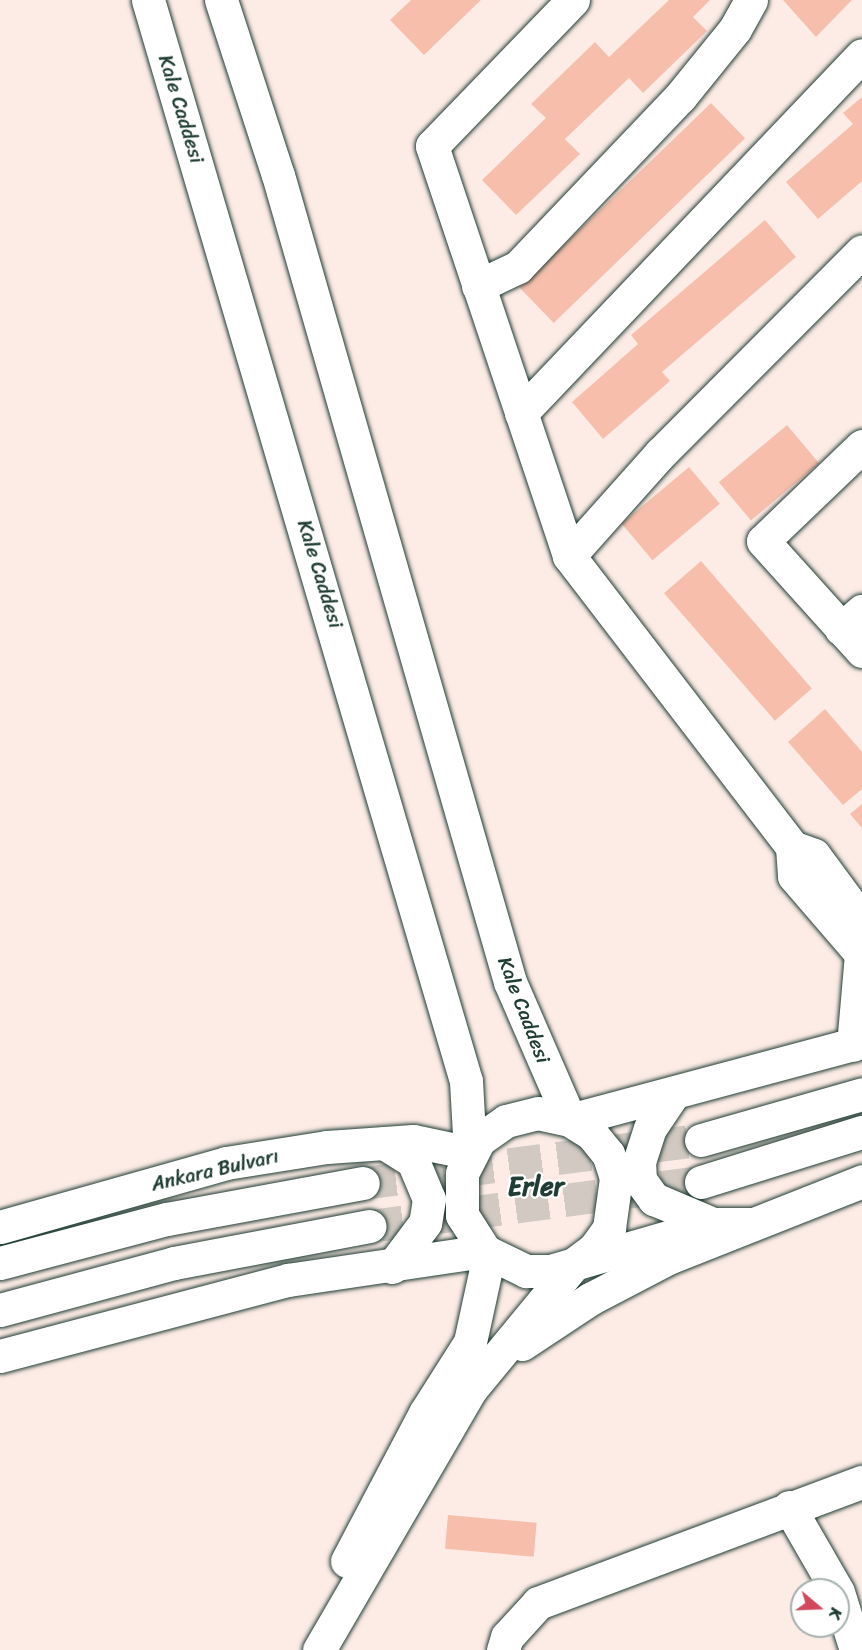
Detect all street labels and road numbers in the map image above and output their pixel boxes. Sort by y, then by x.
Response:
street label: Kale Caddesi [153,52,209,166]
street label: Kale Caddesi [292,517,348,631]
street label: Kale Caddesi [493,954,555,1066]
street label: Ankara Bulvarı [149,1144,281,1196]

